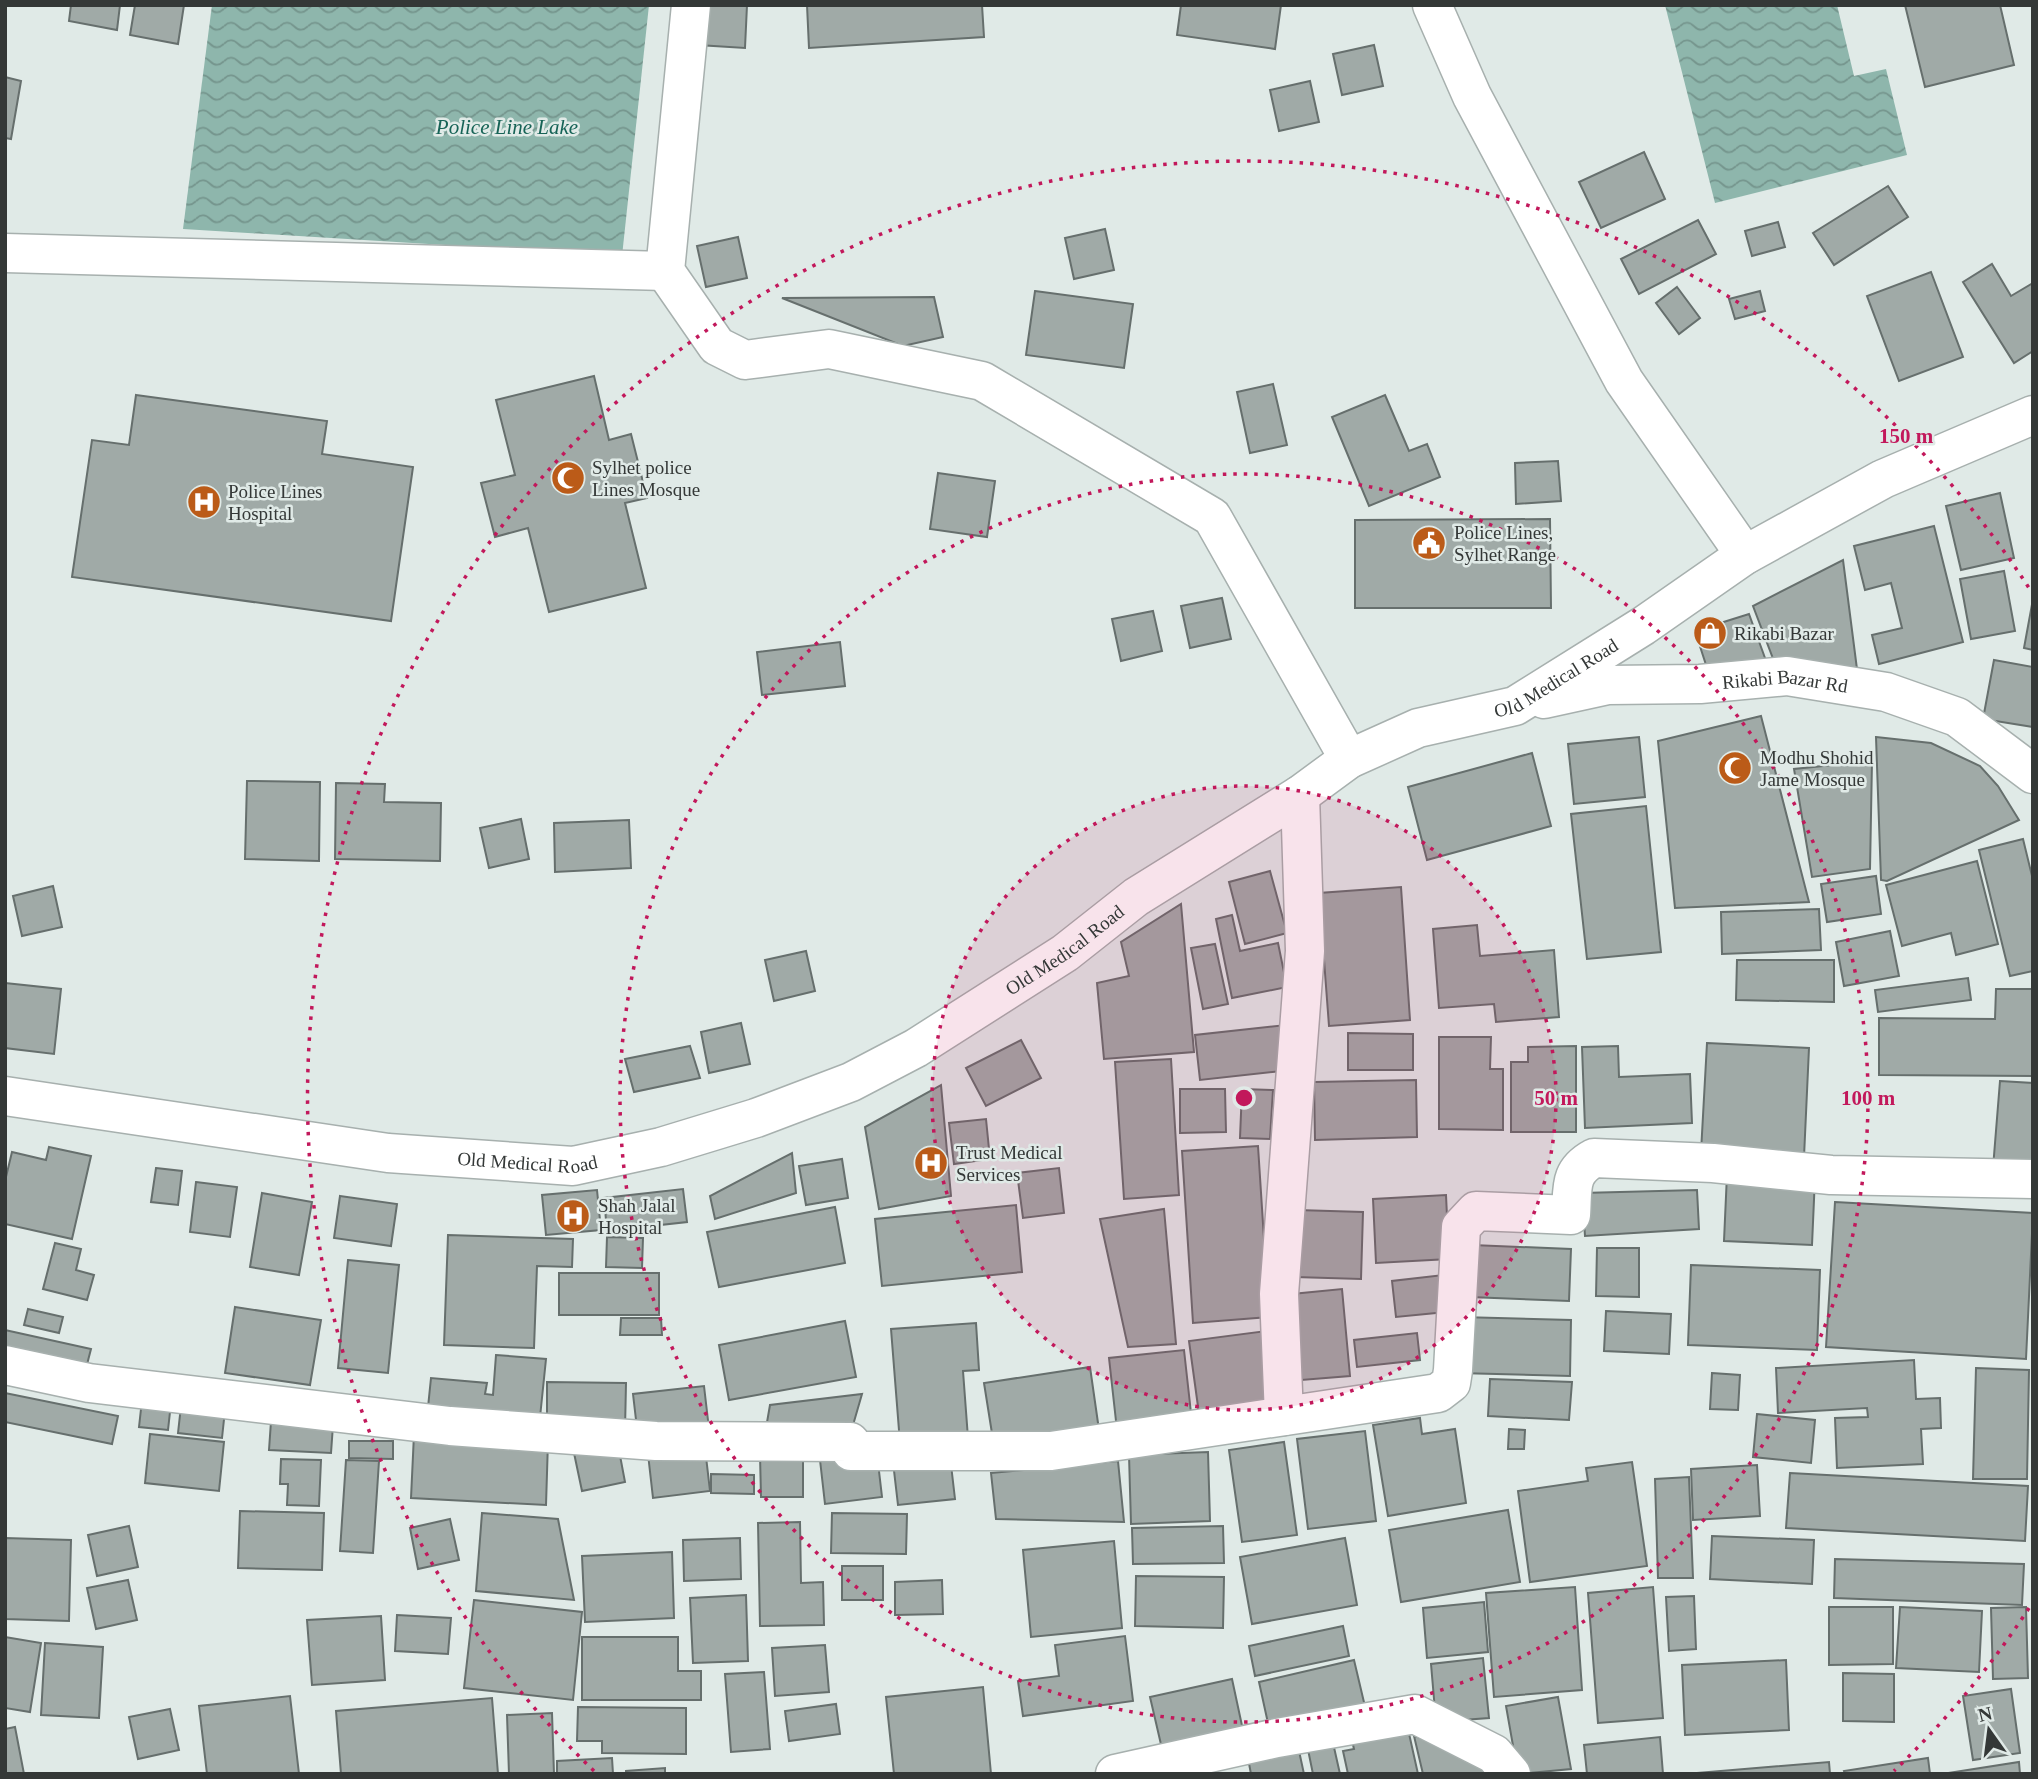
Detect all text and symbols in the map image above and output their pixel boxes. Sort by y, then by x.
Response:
water label: Police Line Lake [435,115,578,139]
text: 150 m [1879,424,1934,448]
place label: Sylhet police Lines Mosque [592,457,700,500]
mosque icon: Sylhet police Lines Mosque [549,459,587,497]
place label: Police Lines Hospital [228,481,322,524]
hospital icon: Police Lines Hospital [185,483,223,521]
place label: Police Lines, Sylhet Range [1454,522,1556,565]
public building icon: Police Lines, Sylhet Range [1410,524,1448,562]
shop icon: Rikabi Bazar [1691,614,1729,652]
place label: Rikabi Bazar [1734,623,1834,644]
street label: Old Medical Road [1492,634,1622,721]
street label: Rikabi Bazar Rd [1721,665,1850,696]
place label: Modhu Shohid Jame Mosque [1760,747,1874,790]
mosque icon: Modhu Shohid Jame Mosque [1716,749,1754,787]
street label: Old Medical Road [1001,900,1128,999]
centre of rings [1232,1086,1256,1110]
text: 50 m [1534,1086,1578,1110]
text: 100 m [1841,1086,1896,1110]
place label: Trust Medical Services [956,1142,1062,1185]
hospital icon: Trust Medical Services [912,1144,950,1182]
street label: Old Medical Road [457,1147,600,1177]
place label: Shah Jalal Hospital [598,1195,676,1238]
hospital icon: Shah Jalal Hospital [554,1197,592,1235]
north arrow [1954,1695,2024,1765]
text: N [1976,1702,1994,1726]

